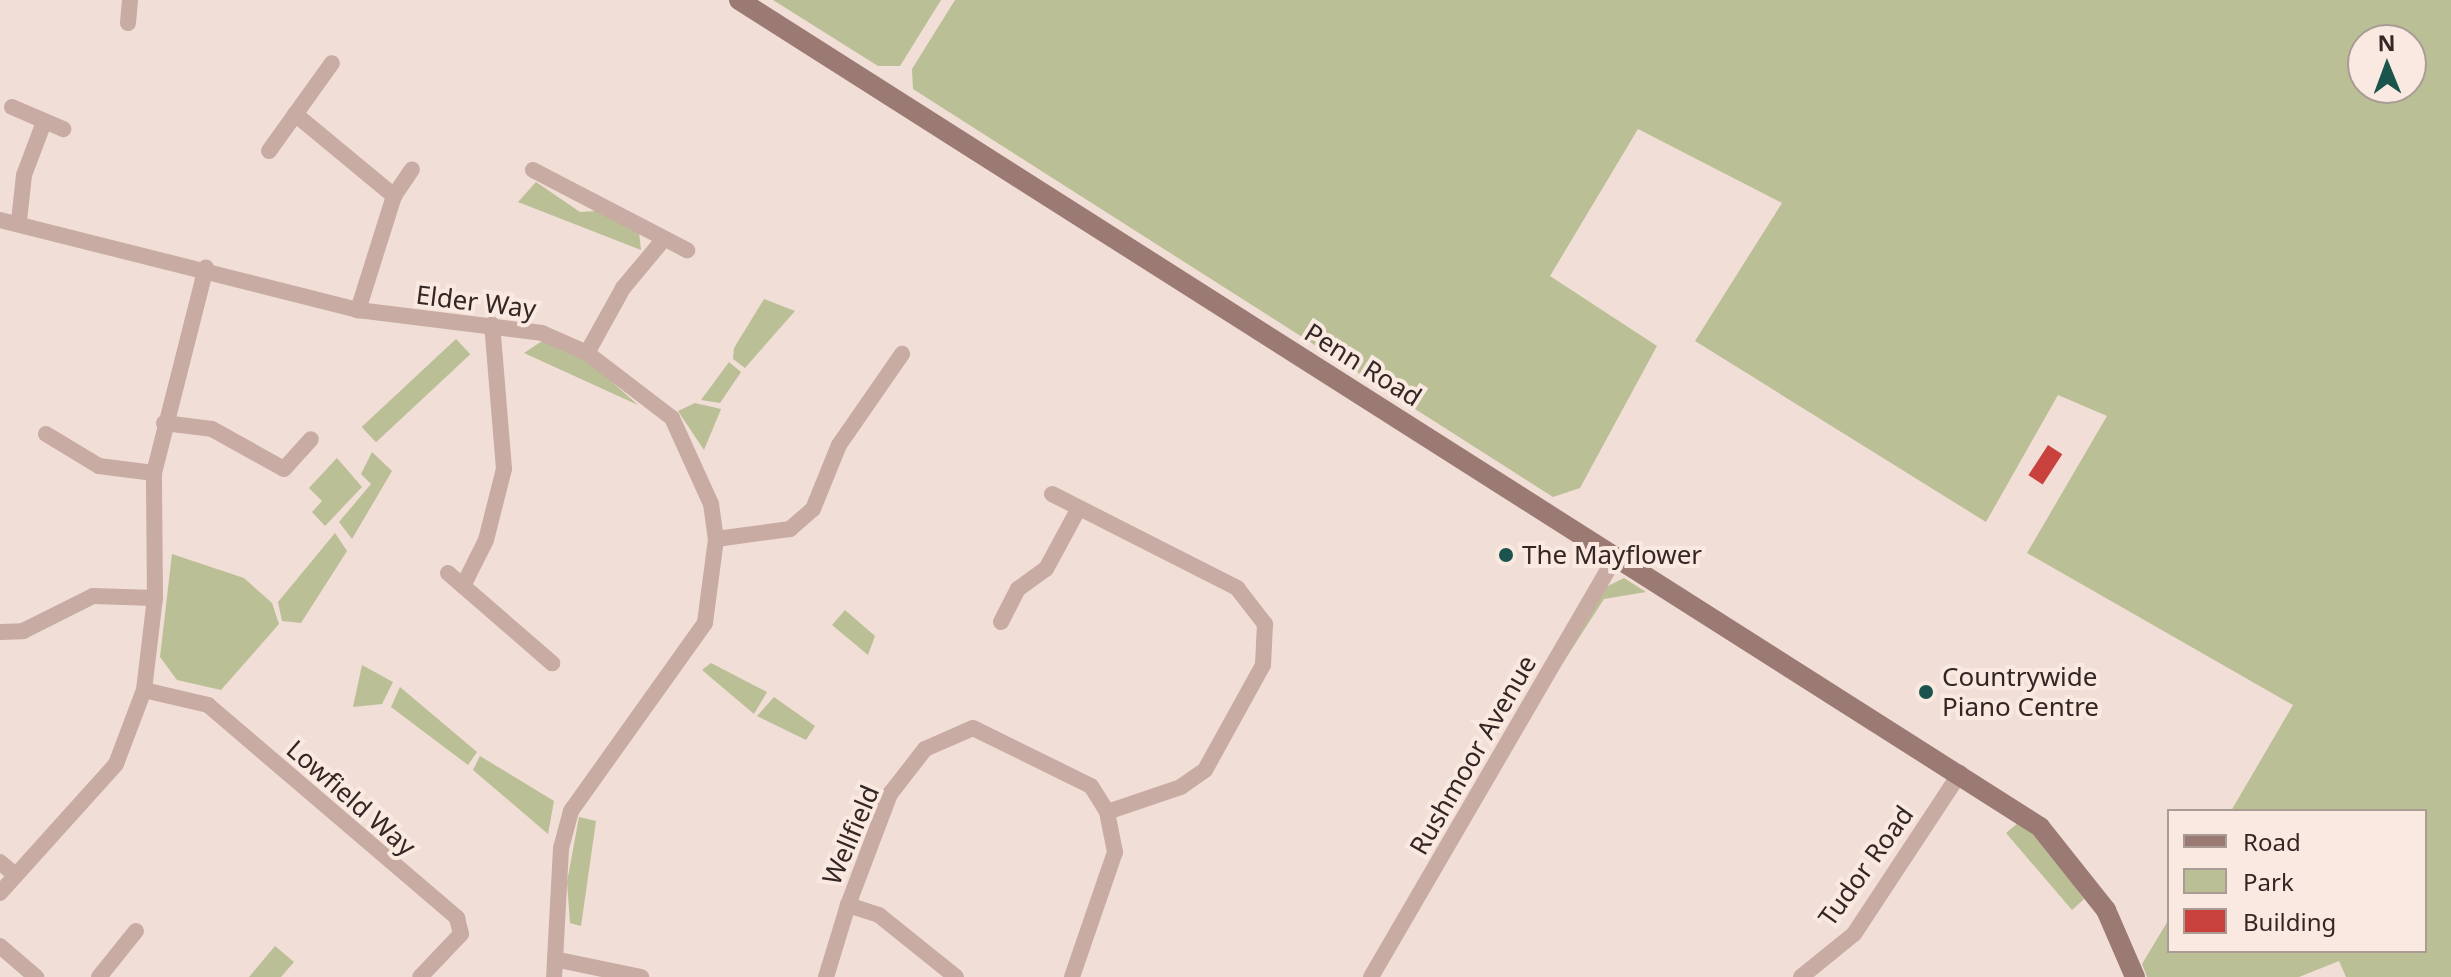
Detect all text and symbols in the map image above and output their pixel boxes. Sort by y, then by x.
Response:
north arrow [2347,24,2427,104]
text: N [2377,27,2396,57]
street label: Elder Way [414,279,538,325]
street label: Penn Road [1299,317,1427,413]
place label: The Mayflower [1522,539,1702,571]
marker: The Mayflower [1497,546,1515,564]
street label: Rushmoor Avenue [1403,650,1543,860]
place label: Countrywide Piano Centre [1942,661,2099,722]
marker: Countrywide Piano Centre [1917,683,1935,701]
street label: Lowfield Way [280,734,422,862]
street label: Wellfield [816,781,886,889]
street label: Tudor Road [1812,800,1920,932]
legend [2167,809,2427,953]
text: Road [2243,825,2301,858]
text: Park [2243,865,2294,898]
text: Building [2243,905,2336,938]

